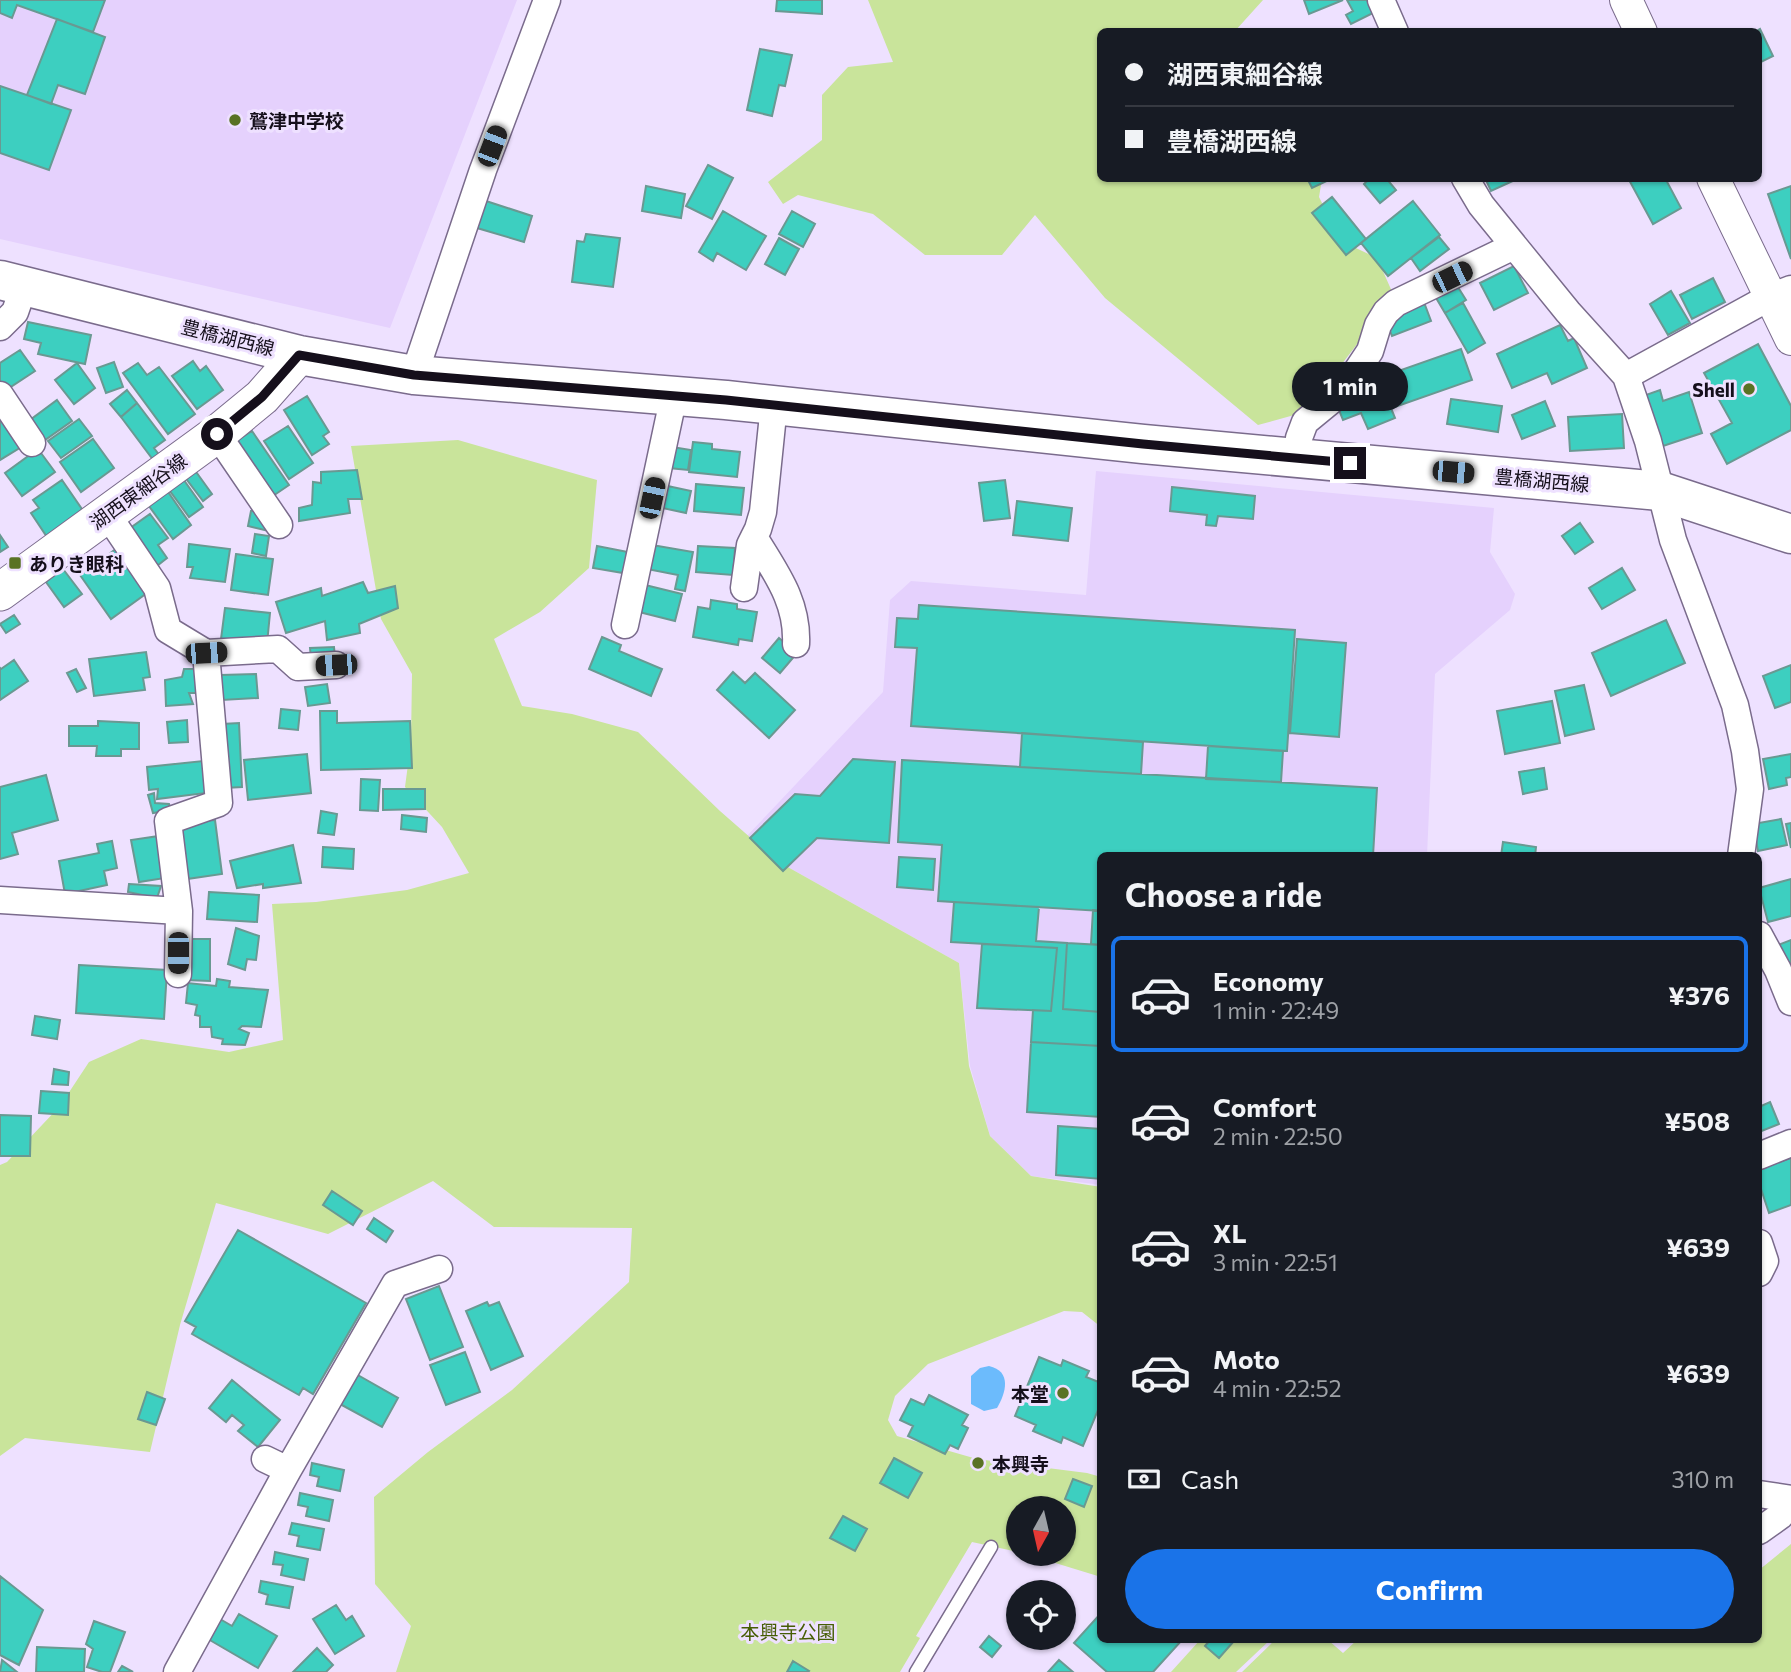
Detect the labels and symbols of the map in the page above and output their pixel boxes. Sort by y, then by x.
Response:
place label: 鷲津中学校 [249,109,344,132]
marker: 鷲津中学校 [227,112,243,128]
car [475,123,510,169]
car [1429,258,1476,296]
street label: 豊橋湖西線 [179,314,277,360]
callout: 1 min [1292,362,1408,410]
place label: Shell [1692,378,1735,401]
marker: Shell [1741,381,1757,397]
route start [201,418,233,450]
route end [1334,447,1366,479]
street label: 湖西東細谷線 [85,448,191,534]
car [1432,460,1475,484]
street label: 豊橋湖西線 [1494,464,1590,496]
car [638,475,667,521]
place label: ありき眼科 [29,552,124,575]
marker: ありき眼科 [7,555,23,571]
car [185,641,228,665]
car [315,653,358,677]
car [168,932,189,974]
place label: 本堂 [1011,1382,1049,1405]
marker: 本堂 [1055,1385,1071,1401]
place label: 本興寺 [992,1452,1049,1475]
marker: 本興寺 [970,1455,986,1471]
north arrow [1006,1496,1076,1566]
park label: 本興寺公園 [740,1620,836,1643]

